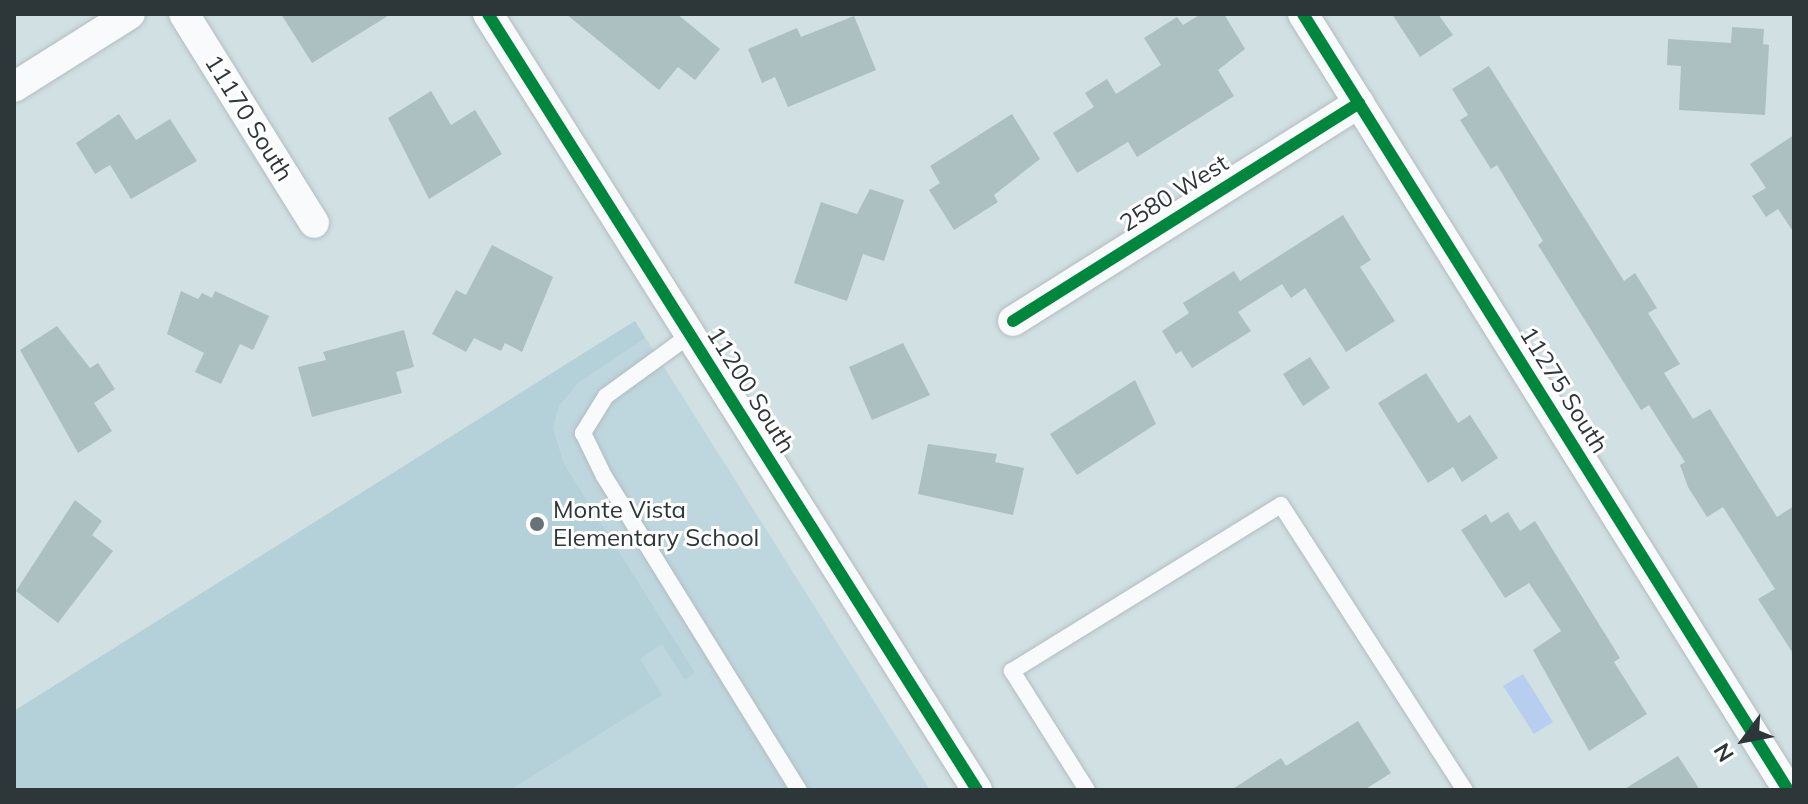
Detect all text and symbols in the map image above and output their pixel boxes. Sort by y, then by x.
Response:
street label: 11170 South [199,50,299,186]
street label: 2580 West [1114,148,1234,238]
street label: 11200 South [701,322,801,458]
street label: 11275 South [1514,322,1614,458]
place label: Monte Vista Elementary School [553,496,759,552]
marker: Monte Vista Elementary School [528,515,546,533]
north arrow [1704,700,1784,780]
text: N [1707,738,1740,767]

